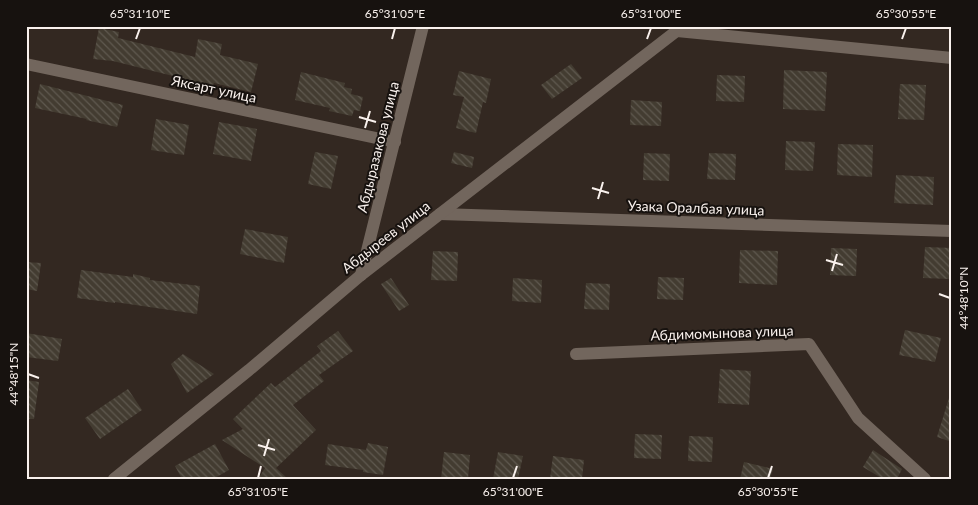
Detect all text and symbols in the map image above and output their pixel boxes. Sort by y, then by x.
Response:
text: 65°31'10"E [110,6,170,21]
text: 65°31'05"E [365,6,425,21]
text: 65°31'00"E [621,6,681,21]
text: 65°30'55"E [876,6,936,21]
street label: Яксарт улица [169,71,258,106]
street label: Абдыразакова улица [353,80,402,214]
street label: Абдыреев улица [338,197,433,276]
street label: Узака Оралбая улица [627,197,765,218]
text: 44°48'10"N [956,267,971,329]
street label: Абдимомынова улица [650,322,794,343]
text: 44°48'15"N [6,343,21,405]
text: 65°31'05"E [228,484,288,499]
text: 65°31'00"E [483,484,543,499]
text: 65°30'55"E [738,484,798,499]

